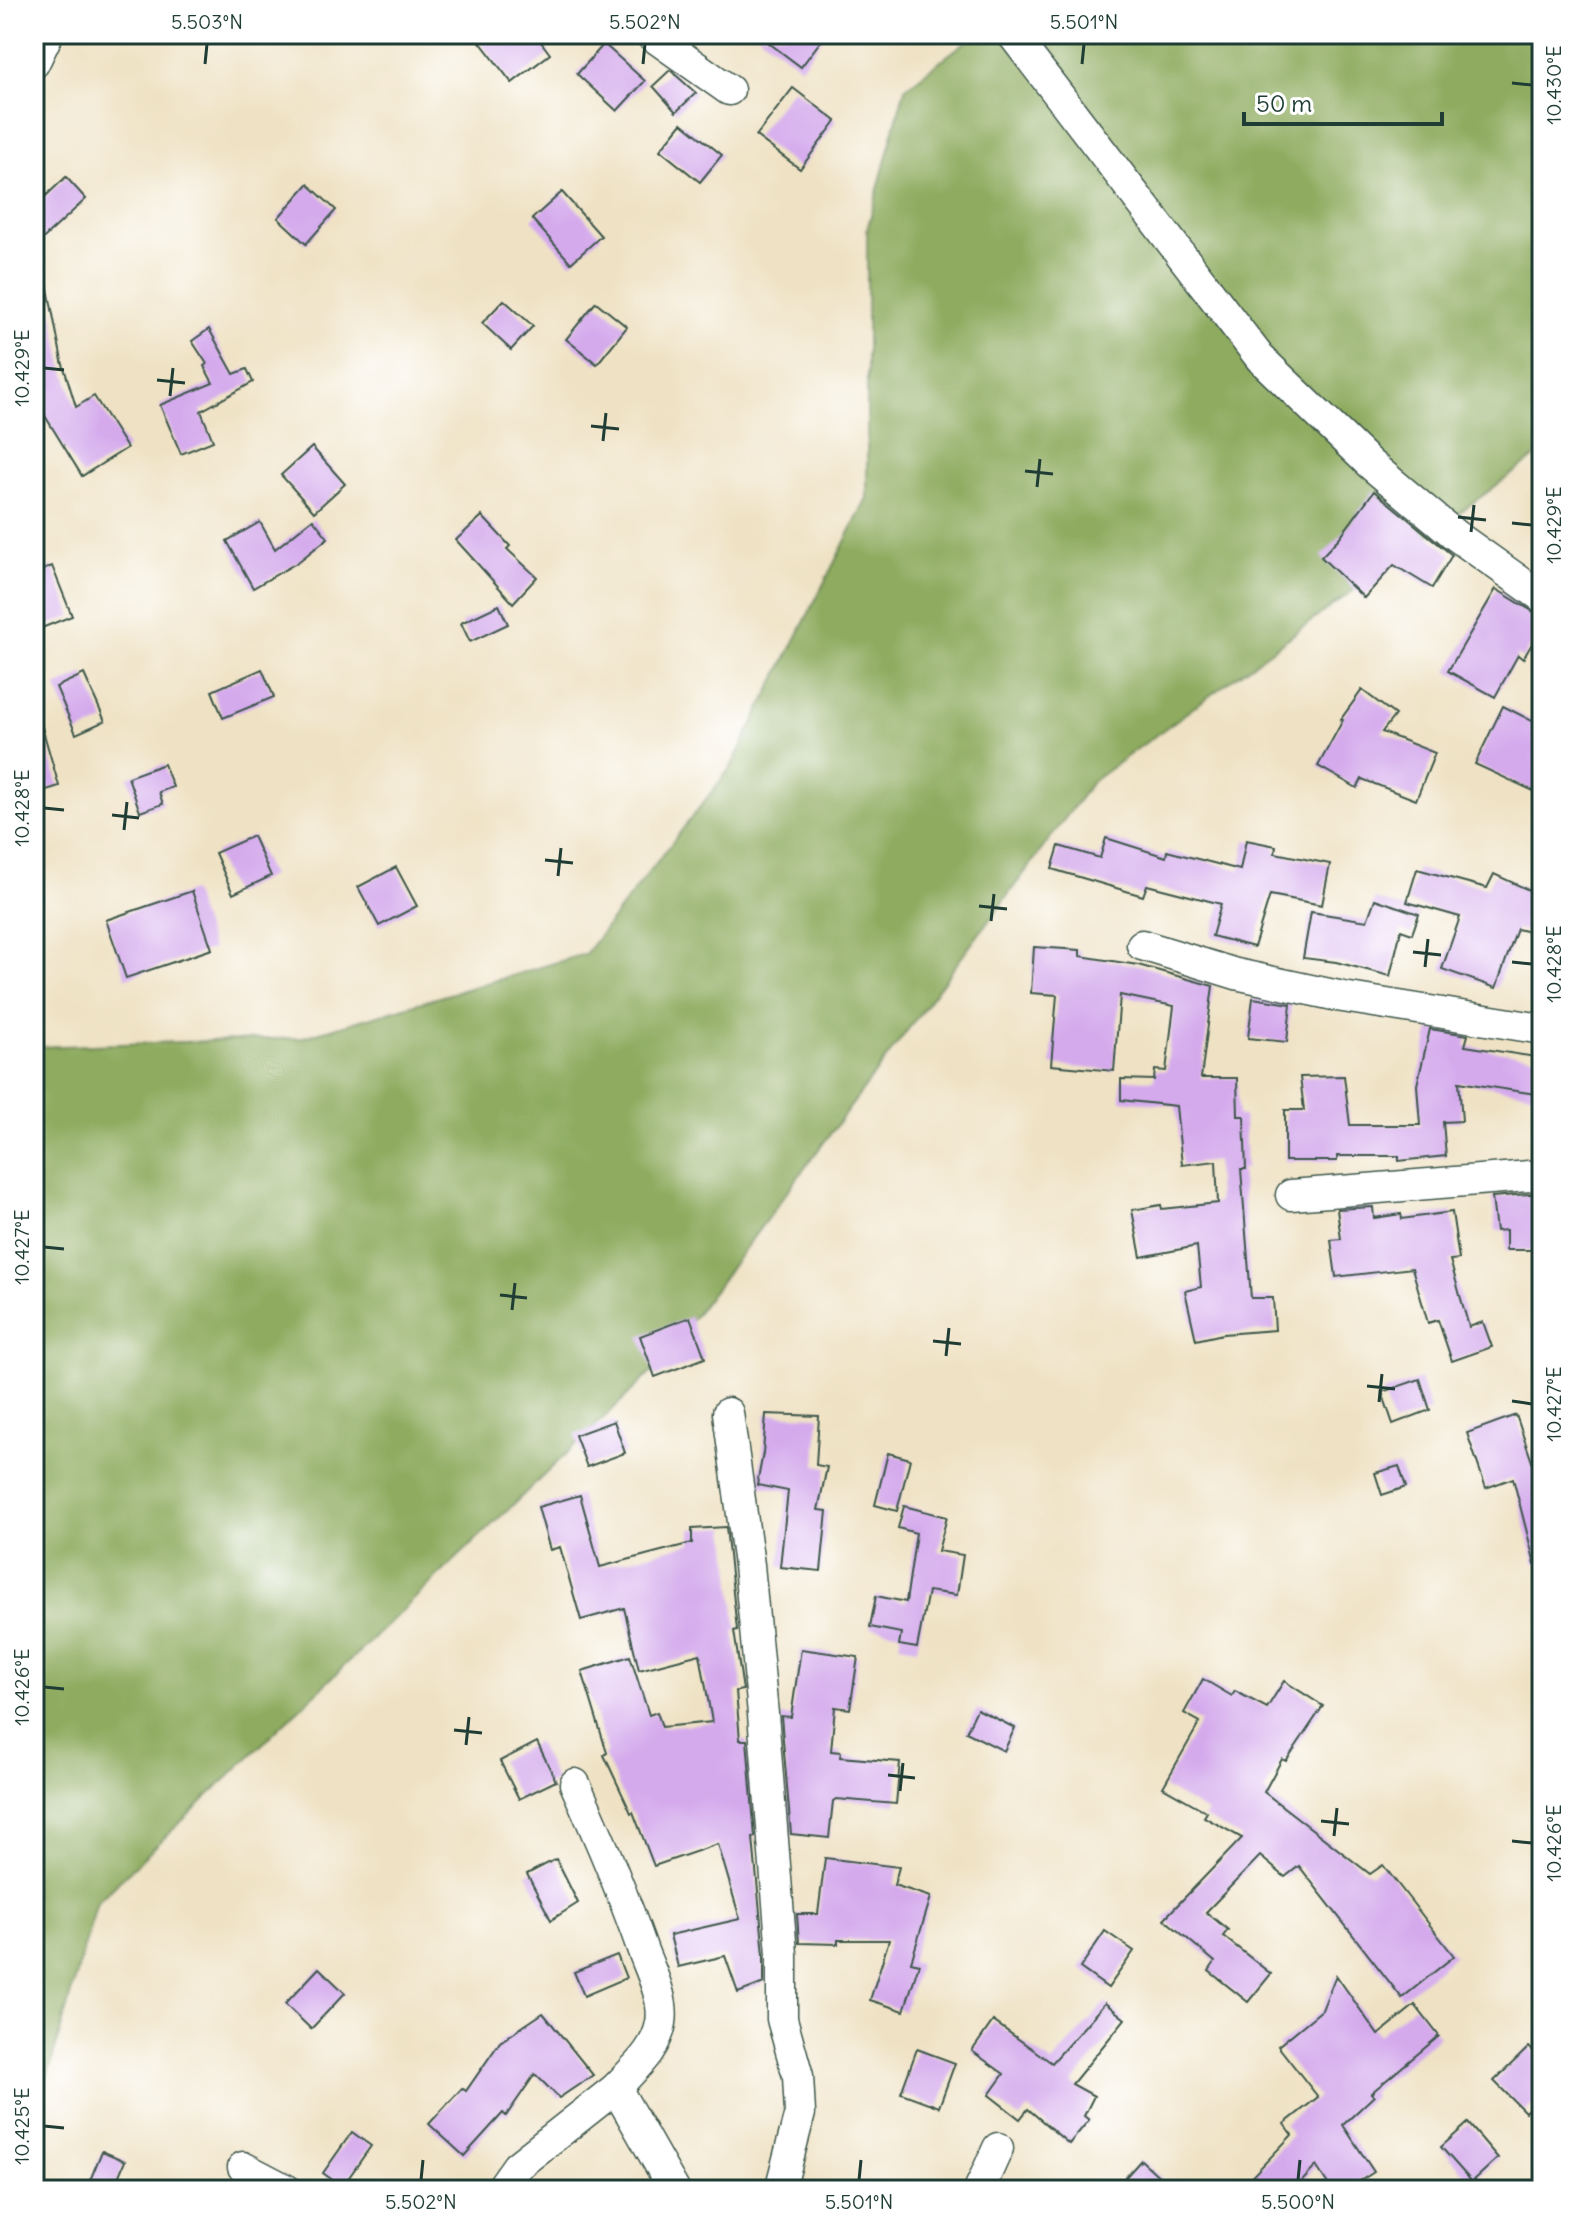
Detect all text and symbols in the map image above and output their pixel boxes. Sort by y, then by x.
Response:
text: 5.503°N [171,9,243,34]
text: 5.502°N [609,9,681,34]
text: 5.501°N [1050,9,1118,34]
text: 10.430°E [1541,45,1566,125]
scale bar [1244,76,1442,126]
text: 50 m [1256,88,1312,118]
text: 10.429°E [9,329,34,407]
text: 10.429°E [1541,486,1566,564]
text: 10.428°E [9,769,34,847]
text: 10.428°E [1541,925,1566,1003]
text: 10.427°E [9,1209,34,1285]
text: 10.427°E [1541,1366,1566,1442]
text: 10.426°E [9,1648,34,1726]
text: 10.426°E [1541,1804,1566,1882]
text: 10.425°E [9,2087,34,2165]
text: 5.502°N [385,2189,457,2214]
text: 5.501°N [825,2189,893,2214]
text: 5.500°N [1261,2189,1335,2214]

